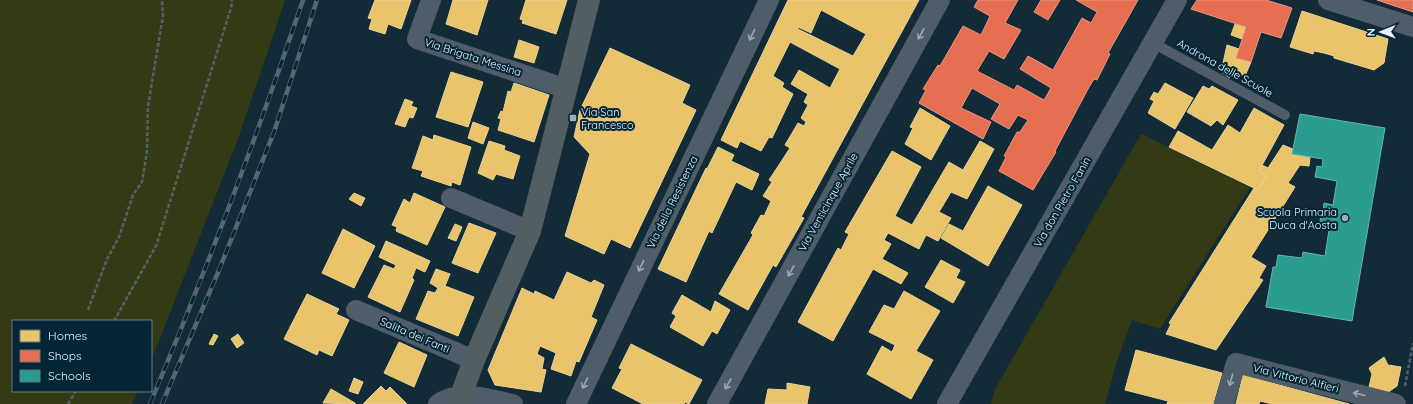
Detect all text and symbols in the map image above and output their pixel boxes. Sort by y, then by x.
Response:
north arrow [1361,12,1401,52]
one-way arrow [917,28,925,40]
text: N [1364,28,1378,36]
one-way arrow [748,29,755,41]
street label: Via Brigata Messina [423,35,523,79]
street label: Androna delle Scuole [1175,36,1275,100]
place label: Via San Francesco [581,105,634,132]
marker: Via San Francesco [568,113,578,123]
street label: Via Venticinque Aprile [795,150,861,254]
street label: Via della Resistenza [643,153,701,251]
street label: Via don Pietro Fanin [1030,154,1094,250]
place label: Scuola Primaria Duca d'Aosta [1257,205,1337,232]
marker: Scuola Primaria Duca d'Aosta [1340,213,1350,223]
one-way arrow [637,260,644,272]
one-way arrow [786,264,794,276]
street label: Salita dei Fanti [378,314,452,356]
legend [12,320,152,392]
text: Homes [48,328,88,343]
text: Shops [48,348,82,363]
street label: Via Vittorio Alfieri [1252,361,1340,395]
text: Schools [48,368,91,383]
one-way arrow [1227,373,1234,386]
one-way arrow [581,377,588,389]
one-way arrow [723,378,731,390]
one-way arrow [1352,390,1365,398]

